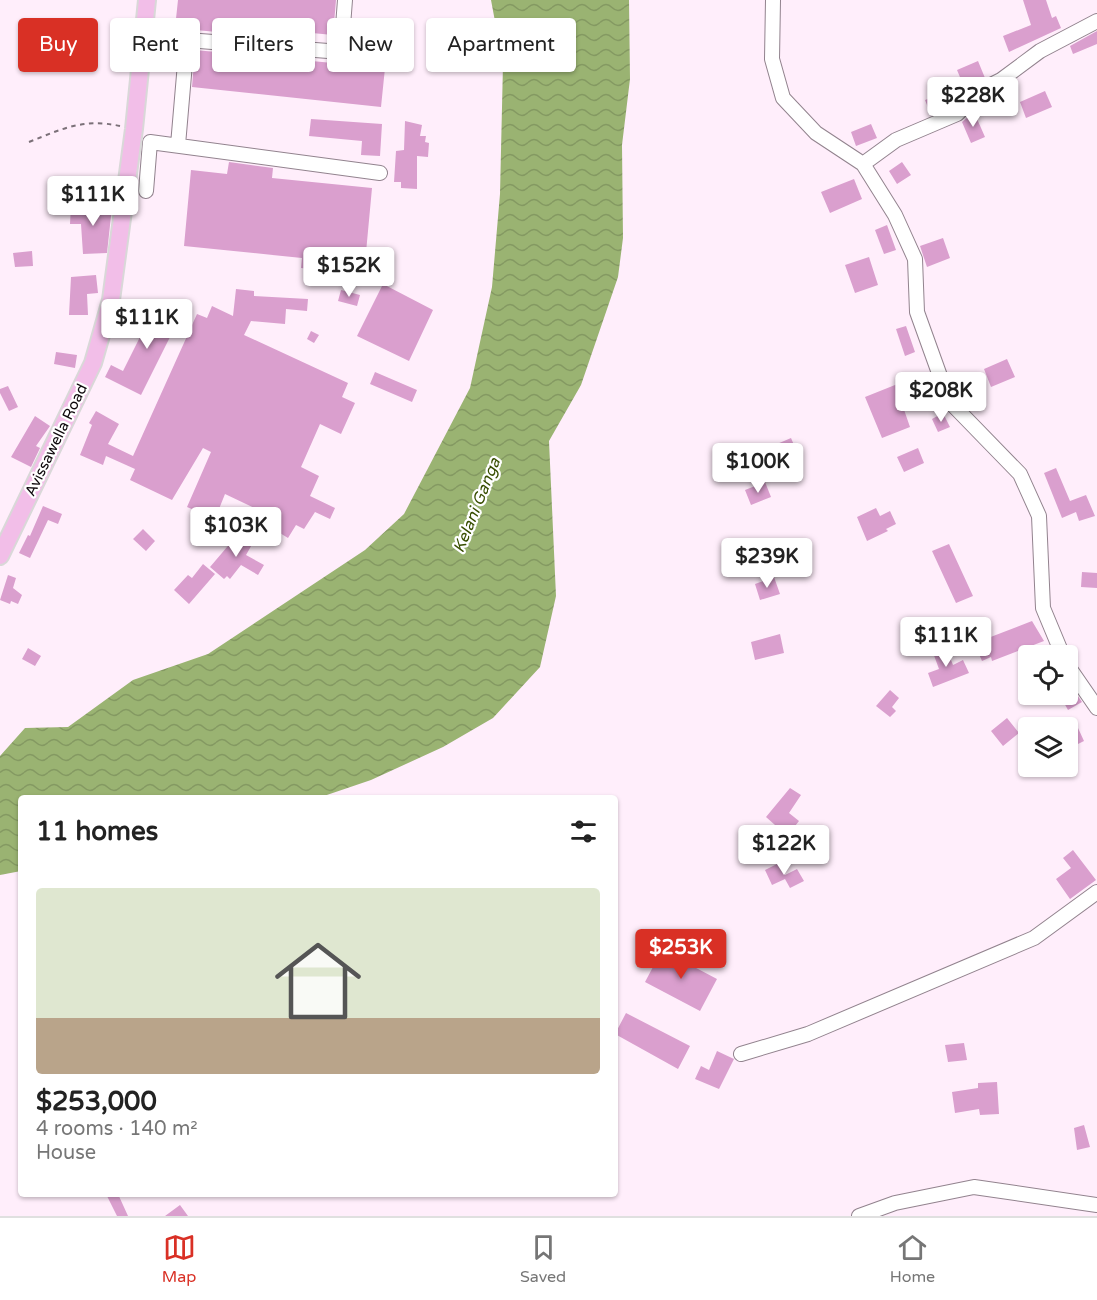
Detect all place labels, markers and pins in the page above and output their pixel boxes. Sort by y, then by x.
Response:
pin: $228K [931,77,1015,128]
pin: $111K [51,176,135,227]
pin: $152K [307,247,391,298]
pin: $111K [105,299,189,350]
pin: $208K [899,372,983,423]
pin: $100K [716,443,800,494]
pin: $103K [194,507,278,558]
pin: $239K [725,538,809,589]
pin: $111K [904,617,988,668]
pin: $122K [742,825,826,876]
pin: $253K [639,929,723,980]

